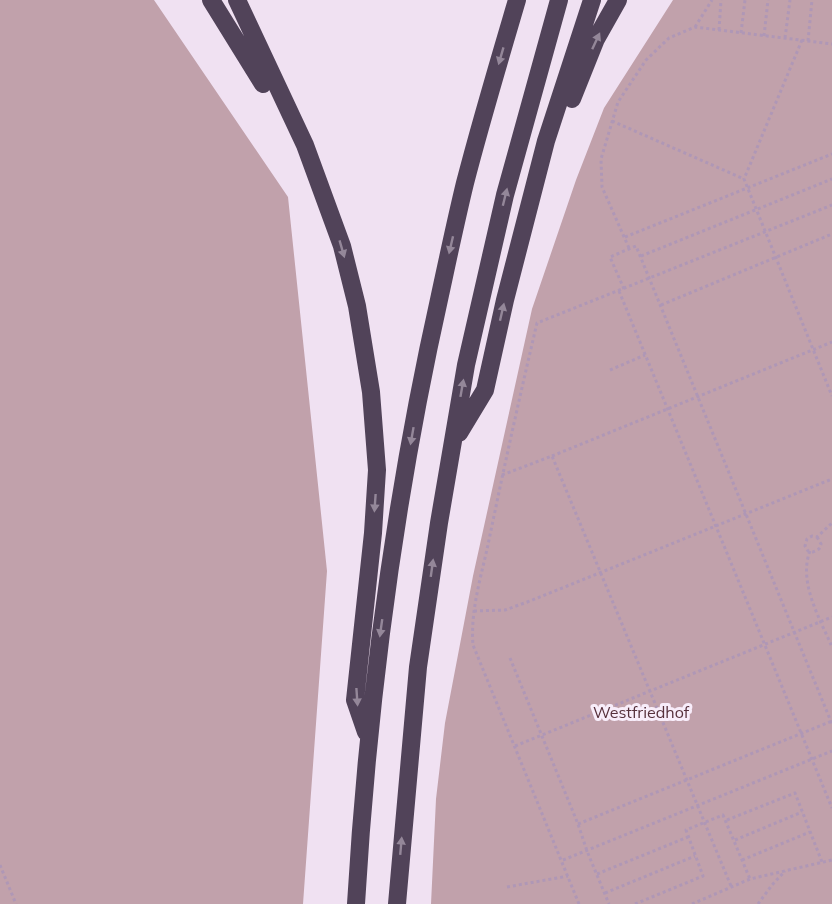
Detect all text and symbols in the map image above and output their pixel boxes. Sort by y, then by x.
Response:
one-way arrow [591,33,600,50]
one-way arrow [496,47,505,65]
one-way arrow [500,188,510,207]
one-way arrow [446,236,456,254]
one-way arrow [338,240,347,258]
one-way arrow [498,303,508,321]
one-way arrow [458,378,467,397]
one-way arrow [407,426,416,445]
one-way arrow [370,494,379,513]
one-way arrow [428,559,437,578]
one-way arrow [376,619,385,638]
one-way arrow [352,688,361,707]
park label: Westfriedhof [593,702,690,722]
one-way arrow [396,836,406,855]

